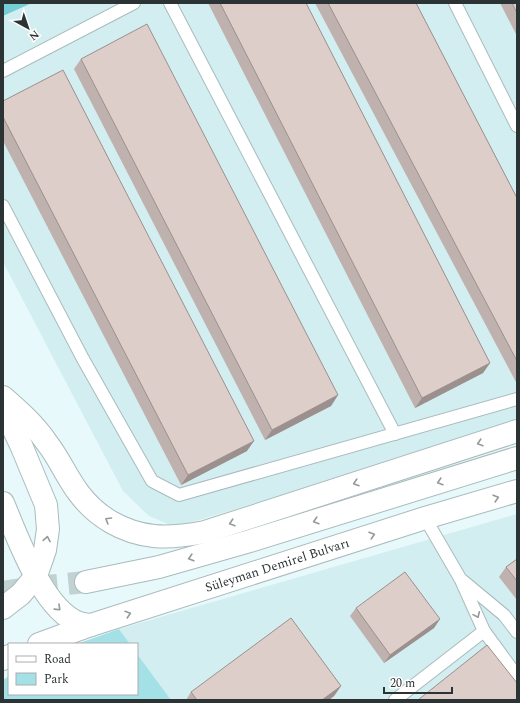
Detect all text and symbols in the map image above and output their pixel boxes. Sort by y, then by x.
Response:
north arrow [8,8,48,48]
text: N [25,26,43,45]
one-way arrow [477,438,484,447]
one-way arrow [436,477,443,486]
one-way arrow [353,478,360,487]
one-way arrow [493,494,500,503]
one-way arrow [312,516,319,525]
one-way arrow [105,517,112,524]
one-way arrow [229,518,236,527]
one-way arrow [368,532,375,540]
street label: Süleyman Demirel Bulvarı [203,533,352,598]
one-way arrow [42,536,50,542]
one-way arrow [188,553,195,562]
one-way arrow [53,603,61,610]
one-way arrow [125,610,132,618]
one-way arrow [472,611,480,619]
legend [8,643,138,695]
text: Road [44,650,71,669]
scale bar [384,669,452,695]
text: Park [44,670,69,689]
text: 20 m [390,674,415,693]

